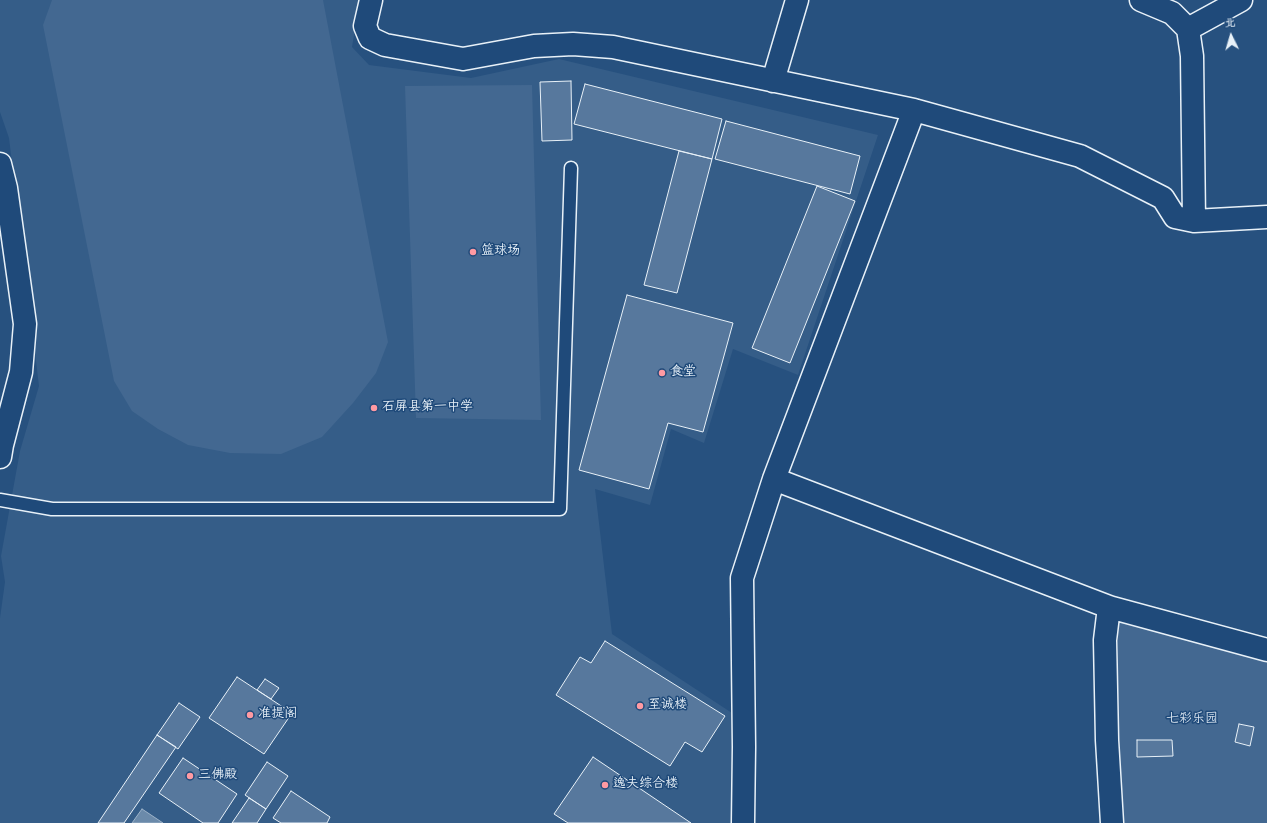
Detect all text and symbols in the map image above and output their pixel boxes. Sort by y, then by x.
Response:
north arrow [1211,16,1251,56]
text: 北 [1224,18,1236,31]
place label: 篮球场 [481,244,520,260]
marker: 篮球场 [468,247,478,257]
place label: 食堂 [670,365,696,381]
marker: 食堂 [657,368,667,378]
place label: 石屏县第一中学 [382,400,473,416]
marker: 石屏县第一中学 [369,403,379,413]
place label: 至诚楼 [648,698,687,714]
marker: 至诚楼 [635,701,645,711]
place label: 准提阁 [258,707,297,723]
marker: 准提阁 [245,710,255,720]
park label: 七彩乐园 [1166,712,1218,728]
place label: 三佛殿 [198,768,237,784]
marker: 三佛殿 [185,771,195,781]
place label: 逸夫综合楼 [613,777,678,793]
marker: 逸夫综合楼 [600,780,610,790]

